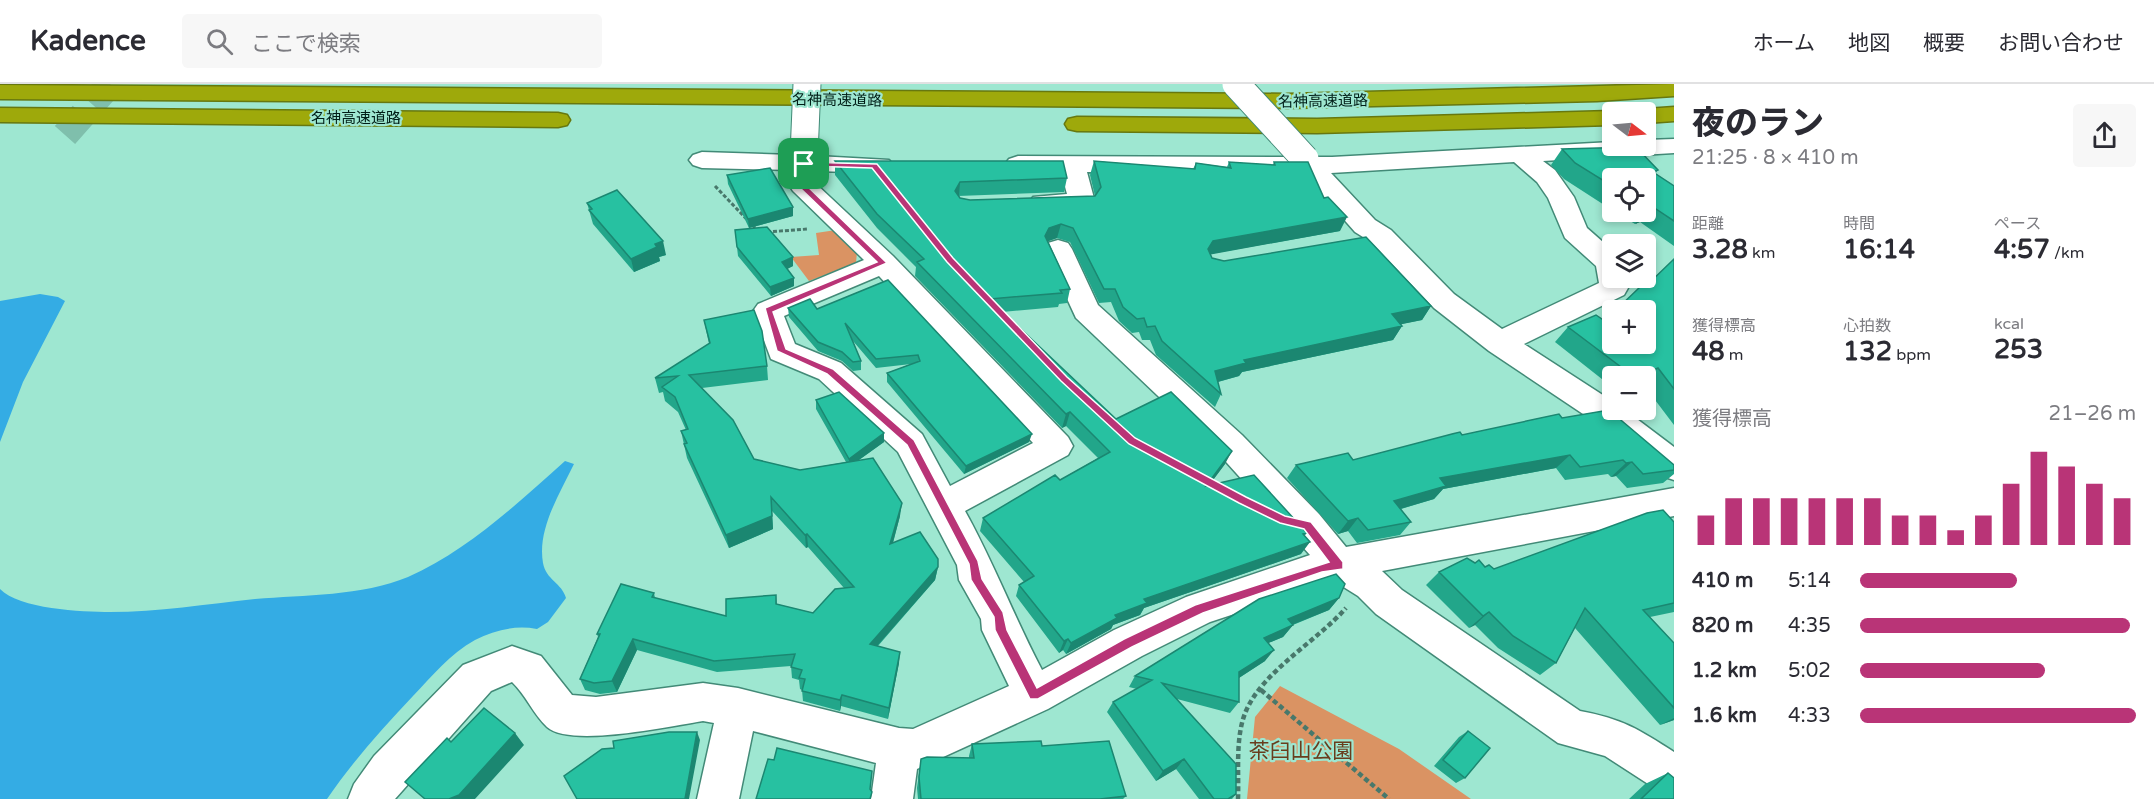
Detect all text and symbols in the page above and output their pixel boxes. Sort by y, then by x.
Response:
search box [182,14,602,68]
text: Kadence [30,24,146,58]
icon: search [203,25,236,58]
text: ここで検索 [251,31,361,57]
text: ホーム [1753,31,1815,56]
text: 地図 [1848,31,1890,56]
text: 概要 [1923,31,1965,56]
text: お問い合わせ [1998,31,2124,56]
street label: 名神高速道路 [792,90,882,110]
street label: 名神高速道路 [1278,91,1368,111]
north arrow [1602,102,1656,156]
map controls [1602,102,1656,420]
text: 夜のラン [1692,104,1824,143]
button: share [2073,104,2136,167]
street label: 名神高速道路 [311,109,401,127]
pin [778,138,829,189]
text: 21:25 · 8 × 410 m [1692,146,1859,170]
icon: arrive [787,147,820,180]
button: locate [1602,168,1656,222]
text: 距離 [1692,214,1724,234]
text: 時間 [1843,214,1875,234]
text: ペース [1994,214,2041,234]
button: layers [1602,234,1656,288]
text: 3.28 [1692,234,1748,265]
text: 16:14 [1843,234,1915,265]
text: 4:57 [1994,234,2050,265]
text: km [1748,243,1775,263]
text: /km [2050,243,2084,263]
button: + [1602,300,1656,354]
text: kcal [1994,314,2024,334]
text: 獲得標高 [1692,316,1756,336]
text: 心拍数 [1843,316,1891,336]
text: 253 [1994,334,2043,365]
text: 48 [1692,336,1725,367]
text: 132 [1843,336,1892,367]
text: m [1725,345,1744,365]
text: bpm [1892,345,1931,365]
button: − [1602,366,1656,420]
text: 21–26 m [2049,402,2136,426]
text: 獲得標高 [1692,407,1772,431]
text: 410 m [1692,569,1753,593]
text: 5:14 [1788,569,1831,593]
text: 820 m [1692,614,1753,638]
text: 4:35 [1788,614,1831,638]
text: 1.2 km [1692,659,1757,683]
text: 5:02 [1788,659,1831,683]
text: 1.6 km [1692,704,1757,728]
text: 4:33 [1788,704,1831,728]
park label: 茶臼山公園 [1249,739,1354,764]

